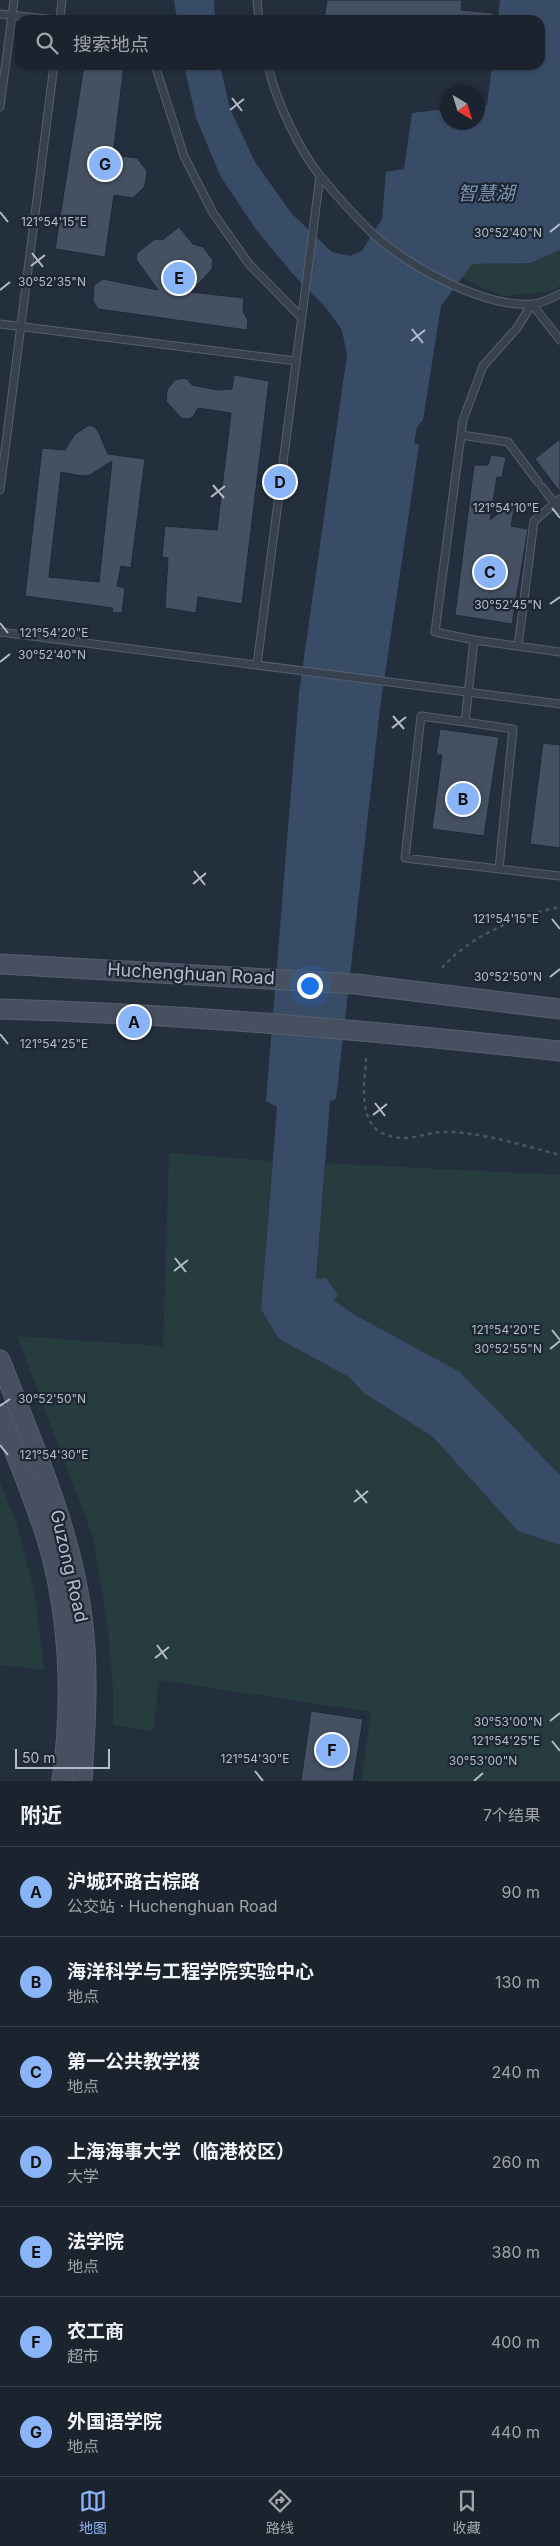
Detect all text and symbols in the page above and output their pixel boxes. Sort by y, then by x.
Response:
search box [15,15,545,70]
icon: search [33,29,61,57]
text: 搜索地点 [73,33,149,56]
north arrow [440,85,485,130]
pin: G [89,145,121,183]
water label: 智慧湖 [457,182,517,205]
text: 121°54'15"E [21,214,87,229]
text: 30°52'40"N [474,225,542,240]
pin: E [163,259,195,297]
text: 30°52'35"N [18,274,86,289]
pin: D [264,463,296,501]
text: 121°54'10"E [473,500,539,515]
pin: C [474,553,506,591]
text: 30°52'45"N [474,597,542,612]
text: 121°54'20"E [20,625,88,640]
text: 30°52'40"N [18,647,86,662]
pin: B [447,780,479,818]
text: 121°54'15"E [473,911,539,926]
street label: Huchenghuan Road [107,959,275,988]
text: 30°52'50"N [474,969,542,984]
your location [297,973,323,999]
pin: A [118,1003,150,1041]
text: 121°54'25"E [20,1036,88,1051]
text: 121°54'20"E [472,1322,540,1337]
text: 30°52'55"N [474,1341,542,1356]
text: 30°52'50"N [18,1391,86,1406]
text: 121°54'30"E [20,1447,88,1462]
street label: Guzong Road [46,1508,93,1624]
text: 30°53'00"N [474,1714,542,1729]
pin: F [316,1731,348,1769]
text: 121°54'25"E [472,1733,540,1748]
scale bar [15,1746,110,1769]
text: 50 m [22,1749,56,1766]
text: 121°54'30"E [221,1751,289,1766]
text: 30°53'00"N [449,1753,517,1768]
text: 附近 [20,1803,62,1828]
text: 7个结果 [483,1805,540,1825]
text: 沪城环路古棕路 [67,1870,200,1893]
text: A [30,1882,42,1902]
text: 90 m [501,1882,540,1902]
text: 公交站 · Huchenghuan Road [67,1896,278,1916]
text: 海洋科学与工程学院实验中心 [67,1960,314,1983]
text: B [31,1972,41,1992]
text: 130 m [495,1972,540,1992]
text: 地点 [67,1986,99,2006]
text: 第一公共教学楼 [67,2050,200,2073]
text: C [30,2062,42,2082]
text: 240 m [492,2062,540,2082]
text: 地点 [67,2076,99,2096]
text: 上海海事大学（临港校区） [67,2140,295,2163]
text: D [30,2152,42,2172]
text: 260 m [492,2152,540,2172]
text: 大学 [67,2166,99,2186]
text: 法学院 [67,2230,124,2253]
text: E [31,2242,41,2262]
text: 380 m [492,2242,540,2262]
text: 地点 [67,2256,99,2276]
text: 农工商 [67,2320,124,2343]
text: F [31,2332,41,2352]
text: 400 m [491,2332,540,2352]
text: 超市 [67,2346,99,2366]
text: 外国语学院 [67,2410,162,2433]
text: G [30,2422,42,2442]
text: 440 m [491,2422,540,2442]
text: 地点 [67,2436,99,2456]
tab: 地图 [79,2487,107,2537]
tab: 路线 [266,2487,294,2537]
tab: 收藏 [453,2487,481,2537]

